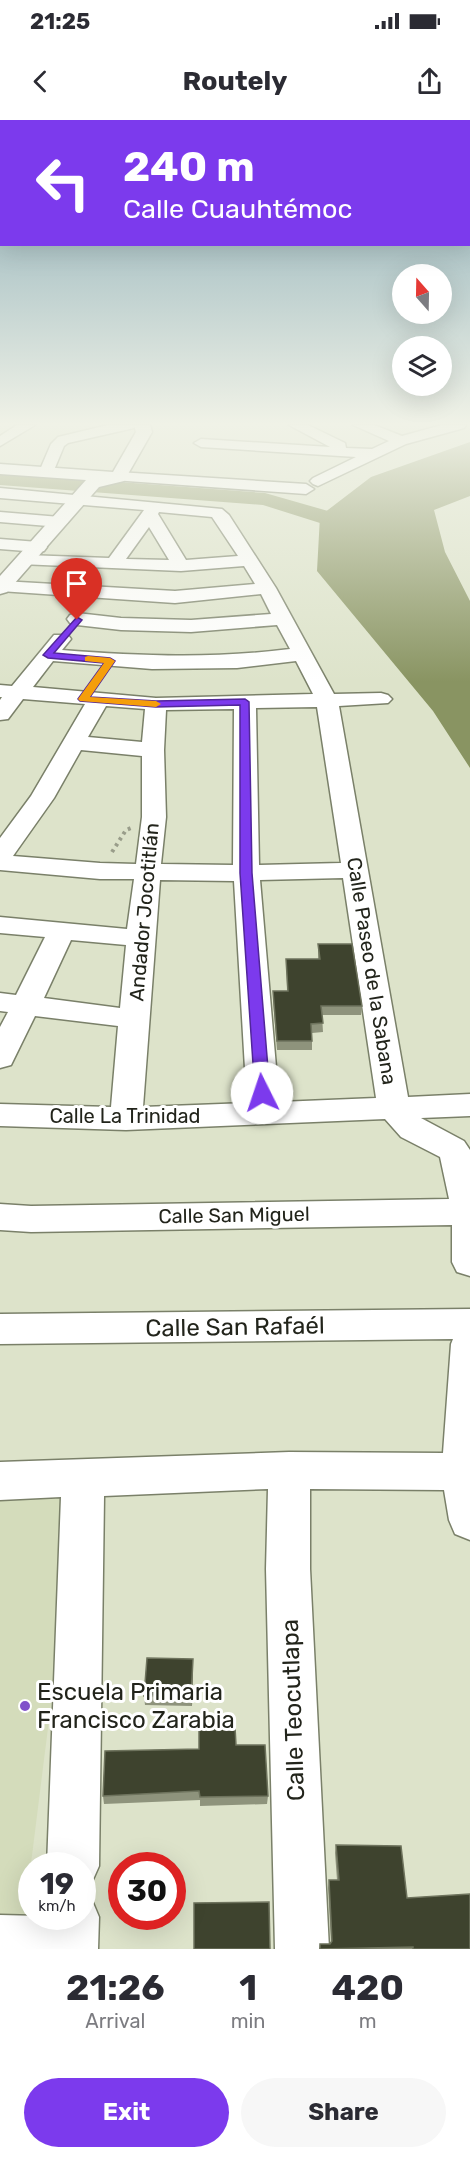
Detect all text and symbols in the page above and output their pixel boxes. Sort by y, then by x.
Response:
text: 21:25 [30,8,90,35]
icon: back [24,65,57,98]
text: Routely [183,65,287,97]
icon: share [413,65,446,98]
text: 240 m [123,142,255,192]
icon: left [24,144,102,222]
text: Calle Cuauhtémoc [123,193,352,225]
north arrow [392,264,452,324]
map controls [392,264,452,396]
button: layers [392,336,452,396]
pin [51,558,102,620]
icon: arrive [60,567,93,600]
street label: Andador Jocotitlán [124,822,164,1002]
street label: Calle Paseo de la Sabana [342,856,402,1086]
position arrow [230,1061,294,1125]
street label: Calle La Trinidad [49,1104,201,1128]
street label: Calle San Miguel [158,1202,310,1228]
street label: Calle San Rafaél [145,1311,325,1343]
street label: Calle Teocutlapa [276,1618,310,1802]
place label: Escuela Primaria Francisco Zarabia [37,1678,235,1734]
marker: Escuela Primaria Francisco Zarabia [18,1699,32,1713]
speed limit sign: 30 [108,1852,186,1930]
text: 19 [40,1866,74,1902]
text: km/h [38,1897,76,1915]
text: 21:26 [66,1966,165,2009]
text: 1 [239,1966,257,2009]
text: 420 [331,1966,404,2009]
text: Arrival [85,2009,145,2033]
text: min [231,2009,265,2033]
text: m [359,2009,377,2033]
button: Exit [24,2078,229,2147]
button: Share [241,2078,446,2147]

